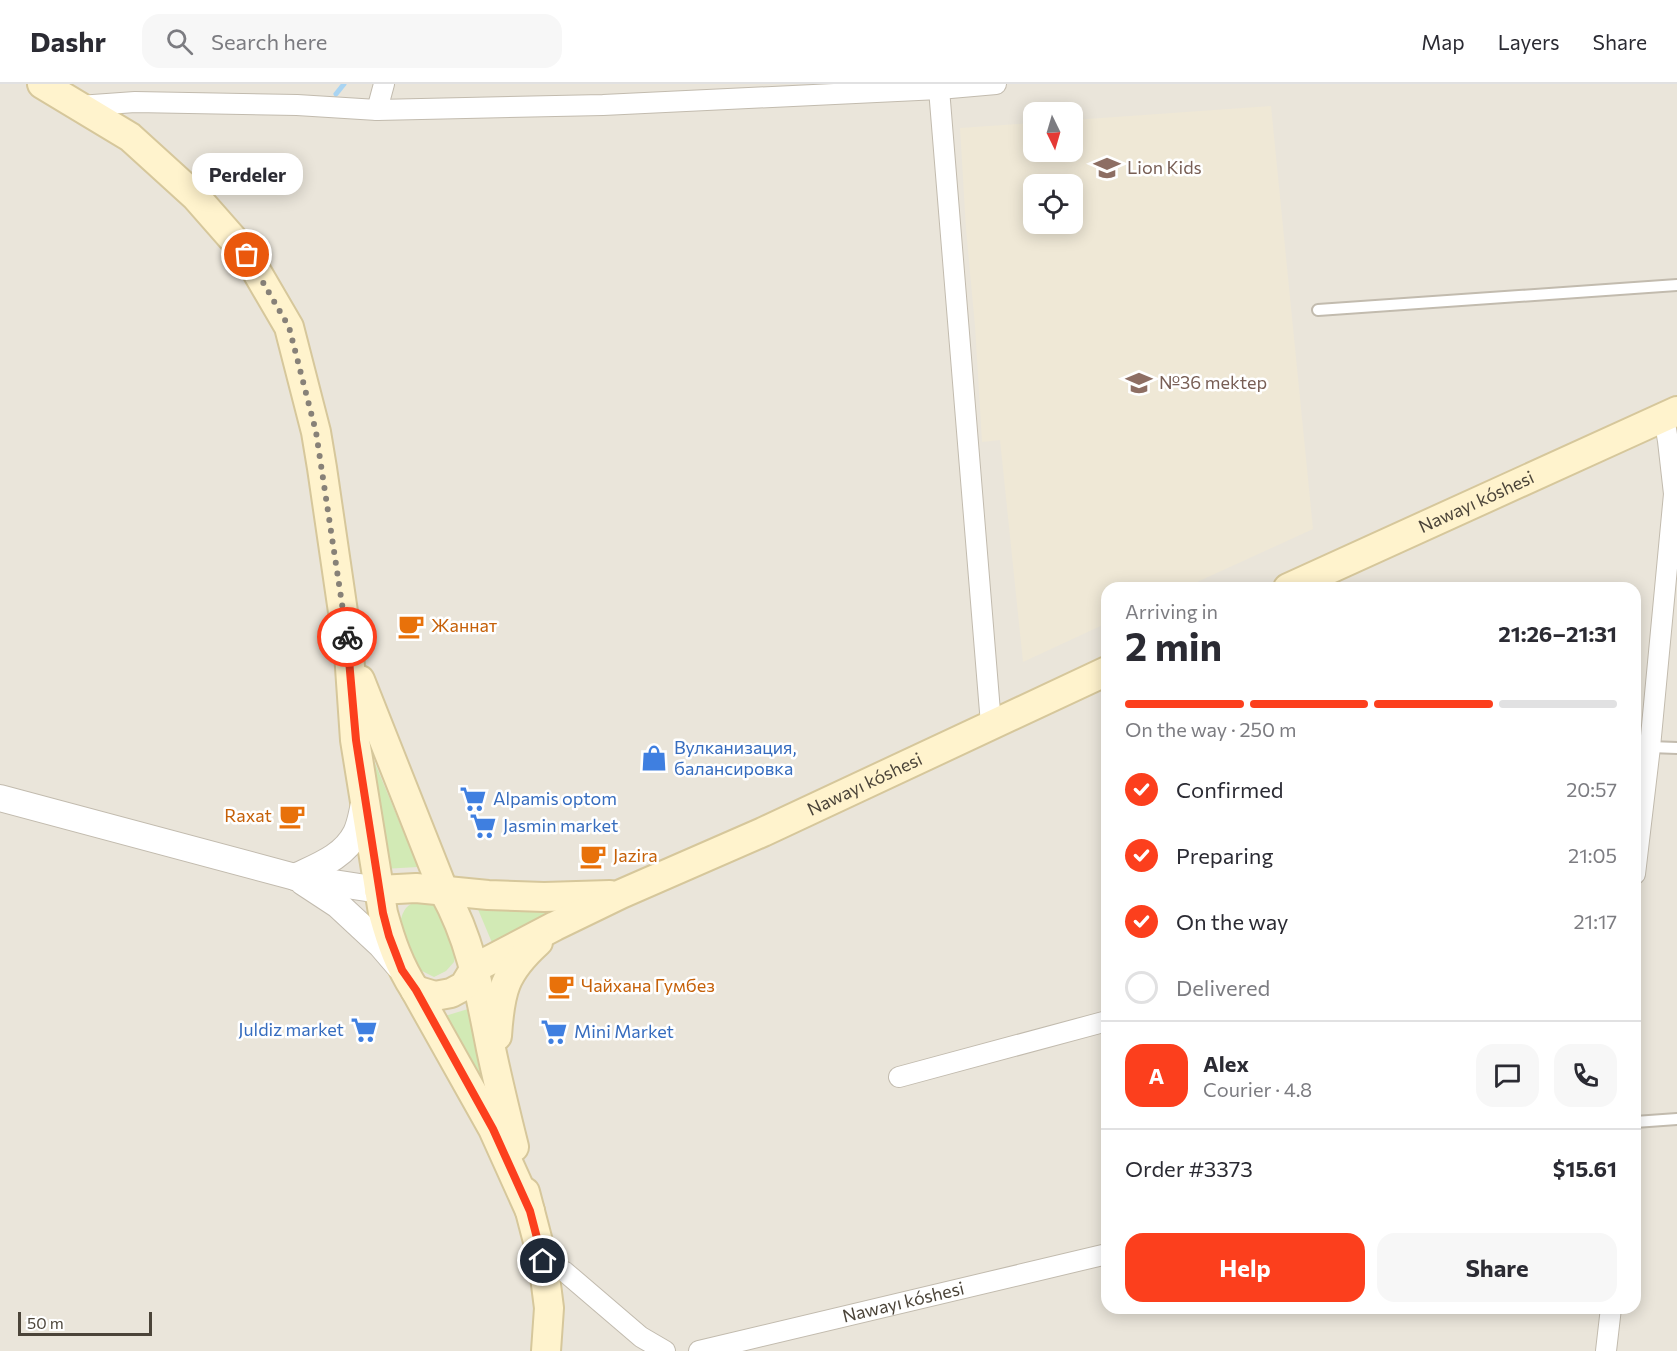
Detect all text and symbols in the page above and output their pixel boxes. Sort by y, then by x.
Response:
search box [142,14,562,68]
text: Dashr [30,24,106,58]
icon: search [163,25,196,58]
text: Search here [211,28,327,55]
text: Map [1421,29,1465,54]
text: Layers [1498,29,1560,54]
text: Share [1593,29,1647,54]
north arrow [1023,102,1083,162]
map controls [1023,102,1083,234]
callout: Perdeler [192,153,302,195]
school or university icon: Lion Kids [1092,153,1122,183]
place label: Lion Kids [1127,156,1202,178]
text: Perdeler [209,162,286,186]
button: locate [1023,174,1083,234]
pin [221,229,272,280]
icon: bag [230,238,263,271]
school or university icon: №36 mektep [1124,368,1154,398]
place label: №36 mektep [1159,371,1267,393]
street label: Nawayı kóshesi [1415,466,1537,537]
text: Arriving in [1125,599,1218,623]
courier [317,607,377,667]
cafe icon: Жаннат [396,611,426,641]
place label: Жаннат [431,614,498,636]
text: 21:26–21:31 [1498,620,1617,647]
icon: bike [331,621,364,654]
text: 2 min [1125,621,1222,669]
text: On the way · 250 m [1125,717,1296,741]
place label: Вулканизация, балансировка [674,736,797,779]
shop icon: Вулканизация, балансировка [639,743,669,773]
street label: Nawayı kóshesi [803,747,925,820]
icon: check [1125,773,1158,806]
text: Confirmed [1176,776,1283,803]
text: 20:57 [1566,777,1617,801]
supermarket icon: Alpamis optom [458,784,488,814]
place label: Alpamis optom [493,787,617,809]
cafe icon: Raxat [277,801,307,831]
place label: Raxat [224,804,272,826]
supermarket icon: Jasmin market [468,811,498,841]
place label: Jasmin market [503,814,618,836]
icon: check [1125,839,1158,872]
cafe icon: Jazira [578,841,608,871]
text: Preparing [1176,842,1273,869]
text: 21:05 [1568,843,1617,867]
place label: Jazira [613,844,658,866]
icon: check [1125,905,1158,938]
text: On the way [1176,908,1288,935]
text: 21:17 [1574,909,1617,933]
cafe icon: Чайхана Гумбез [546,971,576,1001]
place label: Чайхана Гумбез [581,974,715,996]
text: Delivered [1176,974,1270,1001]
supermarket icon: Juldiz market [349,1015,379,1045]
supermarket icon: Mini Market [539,1017,569,1047]
place label: Juldiz market [238,1018,344,1040]
place label: Mini Market [574,1020,674,1042]
button: chat [1476,1044,1539,1107]
button: phone [1554,1044,1617,1107]
text: Alex [1203,1050,1249,1077]
text: A [1149,1062,1164,1089]
text: Courier · 4.8 [1203,1077,1312,1101]
text: Order #3373 [1125,1155,1253,1182]
text: $15.61 [1553,1155,1617,1182]
button: Help [1125,1233,1365,1302]
button: Share [1377,1233,1617,1302]
pin [517,1235,568,1286]
icon: home [526,1244,559,1277]
street label: Nawayı kóshesi [840,1276,966,1327]
scale bar [18,1309,152,1336]
text: 50 m [27,1313,64,1332]

